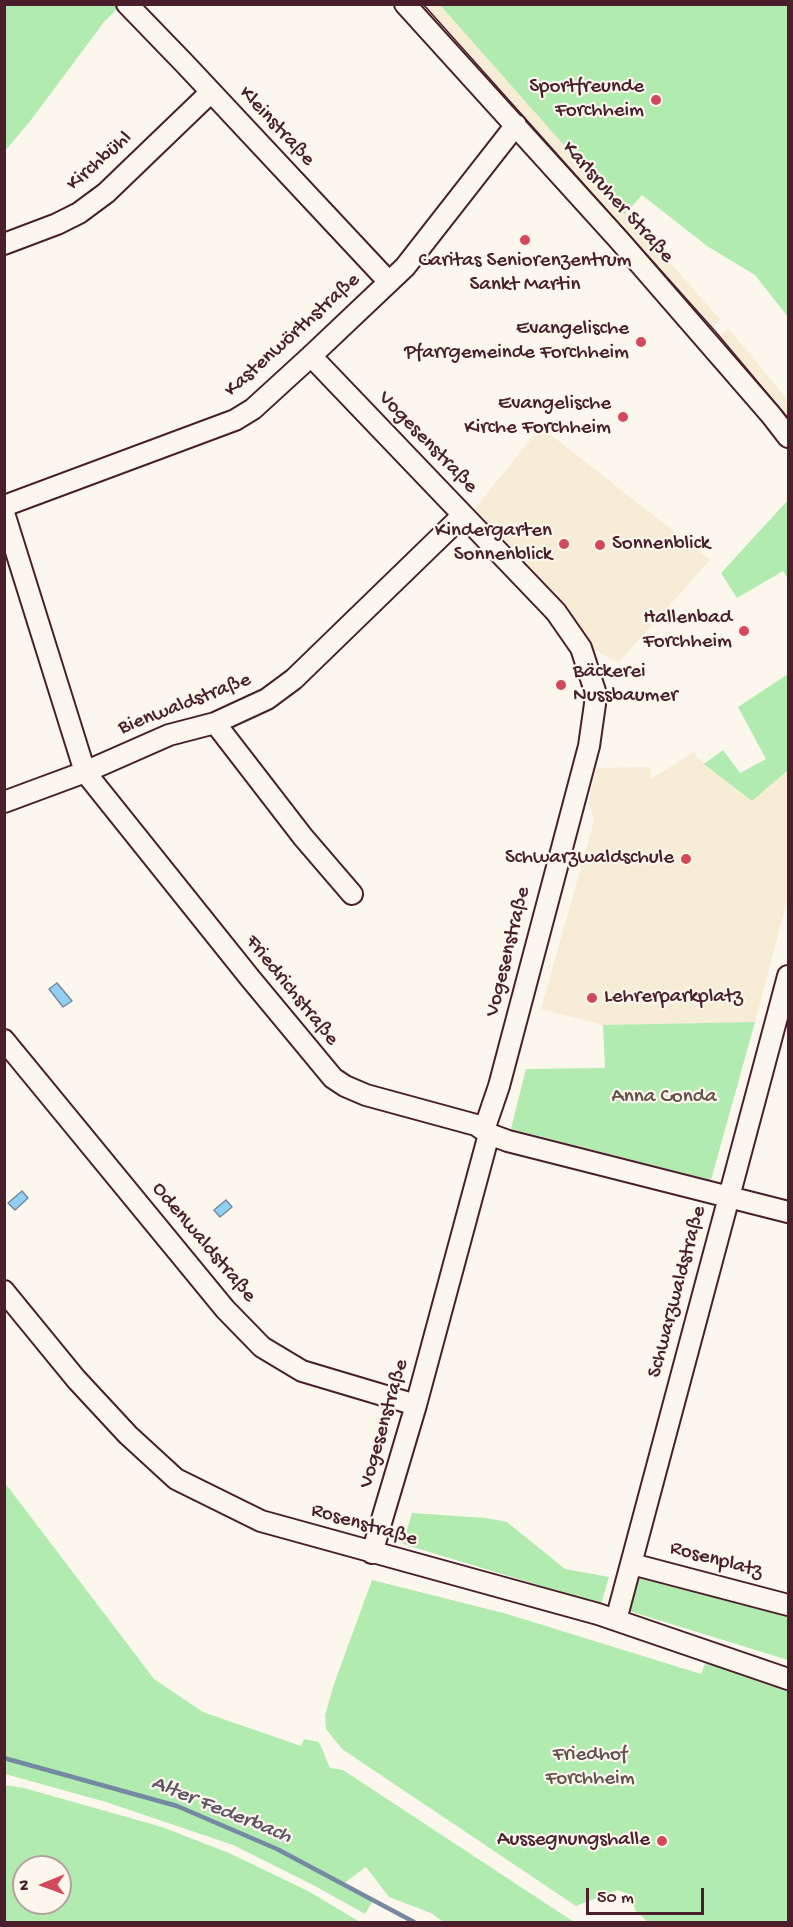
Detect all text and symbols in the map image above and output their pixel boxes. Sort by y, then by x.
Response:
place label: Sportfreunde Forchheim [529,75,644,125]
street label: Kleinstraße [232,82,320,172]
marker: Sportfreunde Forchheim [649,93,663,107]
street label: Kirchbühl [62,127,138,197]
street label: Karlsruher Straße [555,137,679,269]
marker: Caritas Seniorenzentrum Sankt Martin [518,233,532,247]
place label: Caritas Seniorenzentrum Sankt Martin [418,249,632,299]
street label: Kastenwörthstraße [220,268,366,404]
place label: Evangelische Pfarrgemeinde Forchheim [404,317,629,367]
marker: Evangelische Pfarrgemeinde Forchheim [634,335,648,349]
street label: Vogesenstraße [372,386,482,500]
place label: Evangelische Kirche Forchheim [464,392,611,442]
marker: Evangelische Kirche Forchheim [616,410,630,424]
place label: Kindergarten Sonnenblick [435,519,552,569]
place label: Sonnenblick [612,532,710,558]
marker: Kindergarten Sonnenblick [557,537,571,551]
marker: Sonnenblick [593,538,607,552]
place label: Hallenbad Forchheim [643,606,732,656]
marker: Hallenbad Forchheim [737,624,751,638]
place label: Bäckerei Nussbaumer [573,660,678,710]
street label: Bienwaldstraße [115,668,255,742]
marker: Bäckerei Nussbaumer [554,678,568,692]
place label: Schwarzwaldschule [505,846,674,872]
marker: Schwarzwaldschule [679,852,693,866]
street label: Vogesenstraße [481,884,537,1020]
street label: Friedrichstraße [239,931,343,1051]
place label: Lehrerparkplatz [604,985,743,1011]
marker: Lehrerparkplatz [585,991,599,1005]
park label: Anna Conda [611,1085,717,1111]
street label: Odenwaldstraße [145,1178,261,1308]
street label: Schwarzwaldstraße [643,1203,713,1381]
street label: Vogesenstraße [355,1357,415,1491]
street label: Rosenstraße [308,1499,420,1553]
street label: Rosenplatz [667,1537,765,1585]
park label: Friedhof Forchheim [545,1743,635,1793]
water label: Alter Federbach [147,1771,295,1851]
place label: Aussegnungshalle [497,1828,650,1854]
marker: Aussegnungshalle [655,1834,669,1848]
north arrow [12,1855,72,1915]
scale bar [589,1876,708,1914]
text: N [16,1880,35,1891]
text: 50 m [597,1888,634,1909]

